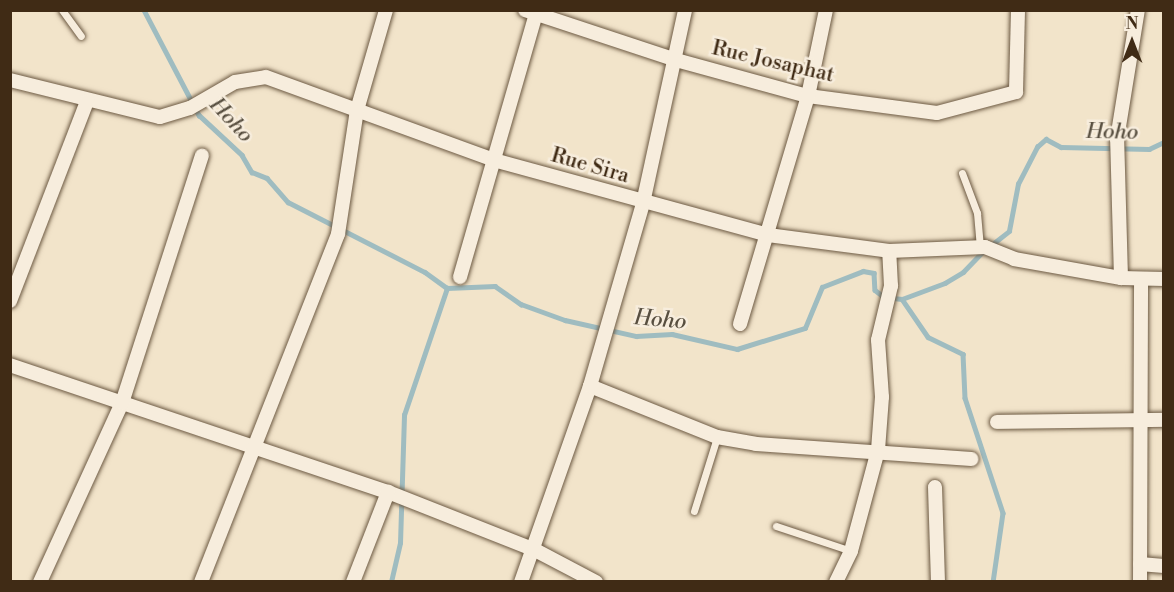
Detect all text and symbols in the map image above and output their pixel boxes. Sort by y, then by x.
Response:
north arrow [1102,12,1162,72]
text: N [1126,14,1138,34]
street label: Rue Josaphat [709,36,837,88]
water label: Hoho [203,92,259,148]
water label: Hoho [1085,118,1139,146]
street label: Rue Sira [548,143,632,189]
water label: Hoho [633,305,687,335]

